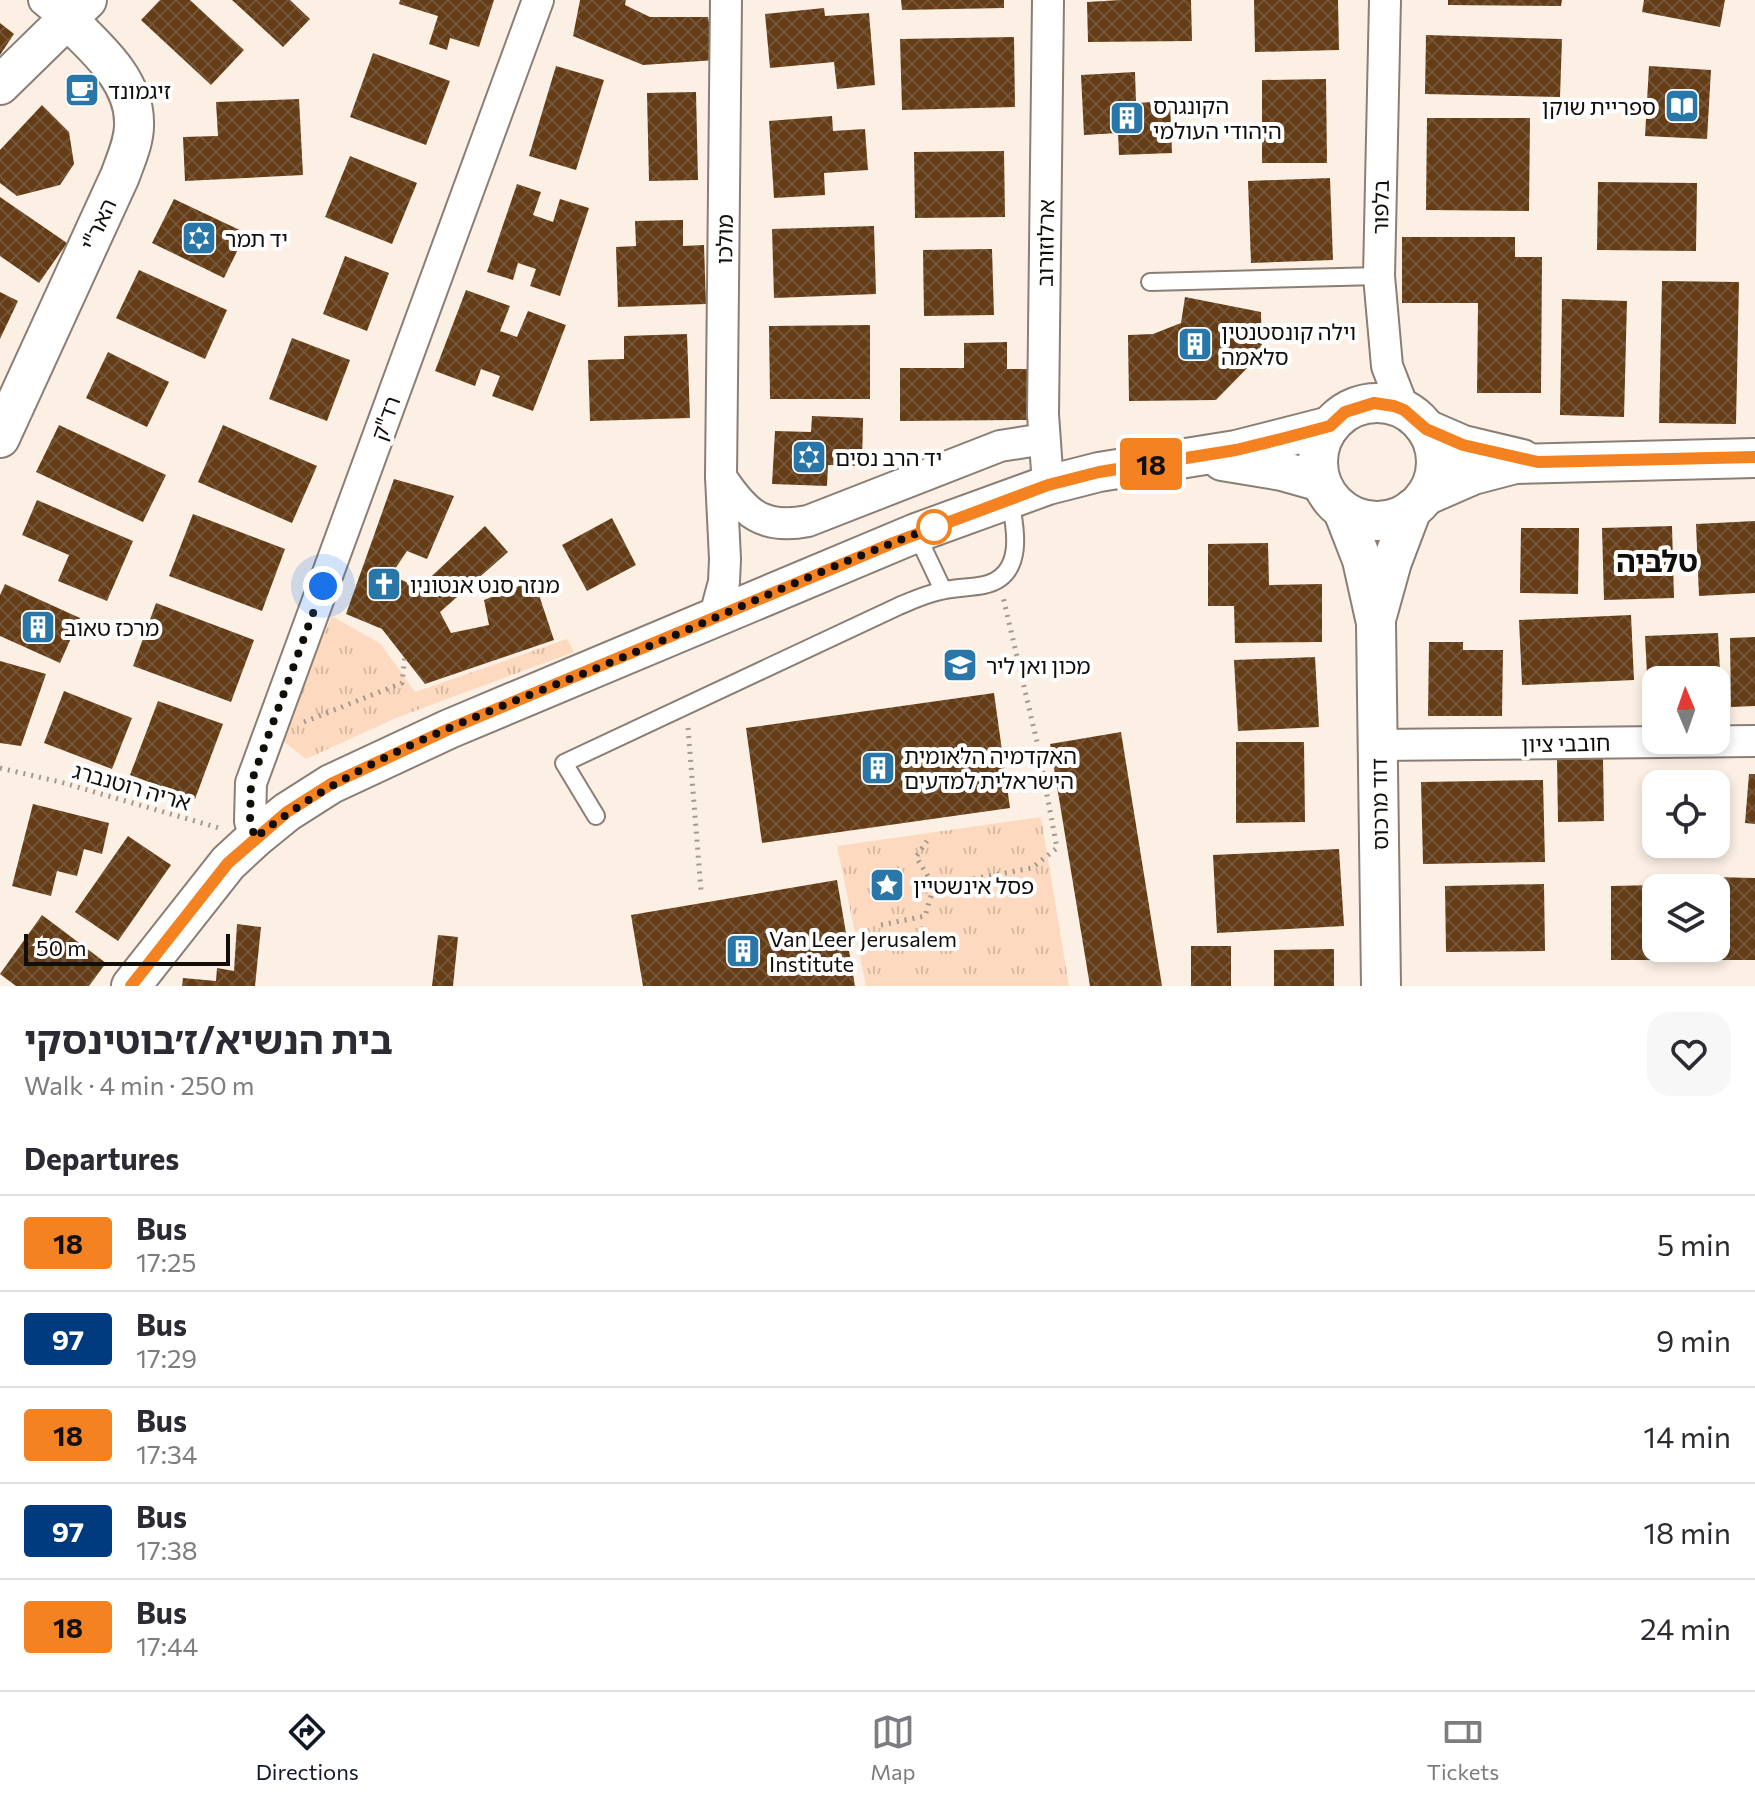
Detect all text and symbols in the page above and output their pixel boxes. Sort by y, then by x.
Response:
cafe icon: זיגמונד [63,71,101,109]
place label: זיגמונד [108,77,171,104]
library icon: ספריית שוקן [1663,87,1701,125]
place label: הקונגרס היהודי העולמי [1153,92,1282,144]
place label: ספריית שוקן [1542,93,1656,120]
building icon: הקונגרס היהודי העולמי [1108,99,1146,137]
street label: בלפור [1366,179,1394,235]
street label: האר"י [74,194,122,254]
street label: ארלוזורוב [1031,199,1059,287]
street label: מולכו [710,214,738,264]
synagogue icon: יד תמר [180,219,218,257]
place label: יד תמר [225,225,288,252]
place label: וילה קונסטנטין סלאמה [1221,318,1356,370]
building icon: וילה קונסטנטין סלאמה [1176,325,1214,363]
street label: רד"ק [365,392,405,444]
synagogue icon: יד הרב נסים [790,438,828,476]
line badge: 18 [1115,438,1187,490]
place label: יד הרב נסים [835,444,942,471]
text: 18 [1136,447,1166,481]
unlabelled marker [917,510,951,544]
district label: טלביה [1616,541,1698,578]
church icon: מנזר סנט אנטוניו [365,565,403,603]
your location [303,566,343,606]
place label: מנזר סנט אנטוניו [410,571,560,598]
building icon: מרכז טאוב [19,608,57,646]
place label: מרכז טאוב [64,614,159,641]
school or university icon: מכון ואן ליר [941,646,979,684]
place label: מכון ואן ליר [986,652,1091,679]
north arrow [1642,666,1730,754]
map controls [1642,666,1730,962]
street label: חובבי ציון [1521,729,1611,757]
place label: האקדמיה הלאומית הישראלית למדעים [904,742,1077,794]
building icon: האקדמיה הלאומית הישראלית למדעים [859,749,897,787]
street label: אריה רוטנברג [70,756,194,816]
street label: דוד מרכוס [1365,758,1393,850]
button: locate [1642,770,1730,858]
place icon: פסל אינשטיין [868,866,906,904]
place label: פסל אינשטיין [913,872,1034,899]
button: layers [1642,874,1730,962]
place label: Van Leer Jerusalem Institute [769,925,957,977]
scale bar [24,930,230,966]
building icon: Van Leer Jerusalem Institute [724,932,762,970]
text: 50 m [36,934,86,961]
button: heart [1647,1012,1731,1096]
text: בית הנשיא/ז׳בוטינסקי [24,1015,393,1062]
text: Walk · 4 min · 250 m [24,1069,254,1100]
text: Departures [24,1139,179,1176]
text: Bus [136,1209,187,1246]
text: 5 min [1657,1225,1731,1262]
text: 18 [53,1226,83,1260]
text: 17:25 [136,1246,196,1277]
text: Bus [136,1305,187,1342]
text: 9 min [1656,1321,1731,1358]
text: 97 [52,1322,84,1356]
text: 17:29 [136,1342,197,1373]
text: Bus [136,1401,187,1438]
text: 14 min [1643,1417,1731,1454]
text: 18 [53,1418,83,1452]
text: 17:34 [136,1438,197,1469]
text: Bus [136,1497,187,1534]
text: 18 min [1643,1513,1731,1550]
text: 97 [52,1514,84,1548]
text: 17:38 [136,1534,198,1565]
text: Bus [136,1593,187,1630]
text: 24 min [1640,1609,1731,1646]
text: 18 [53,1610,83,1644]
text: 17:44 [136,1630,198,1661]
tab: Directions [256,1710,359,1785]
tab: Map [870,1710,916,1785]
tab: Tickets [1427,1710,1499,1785]

